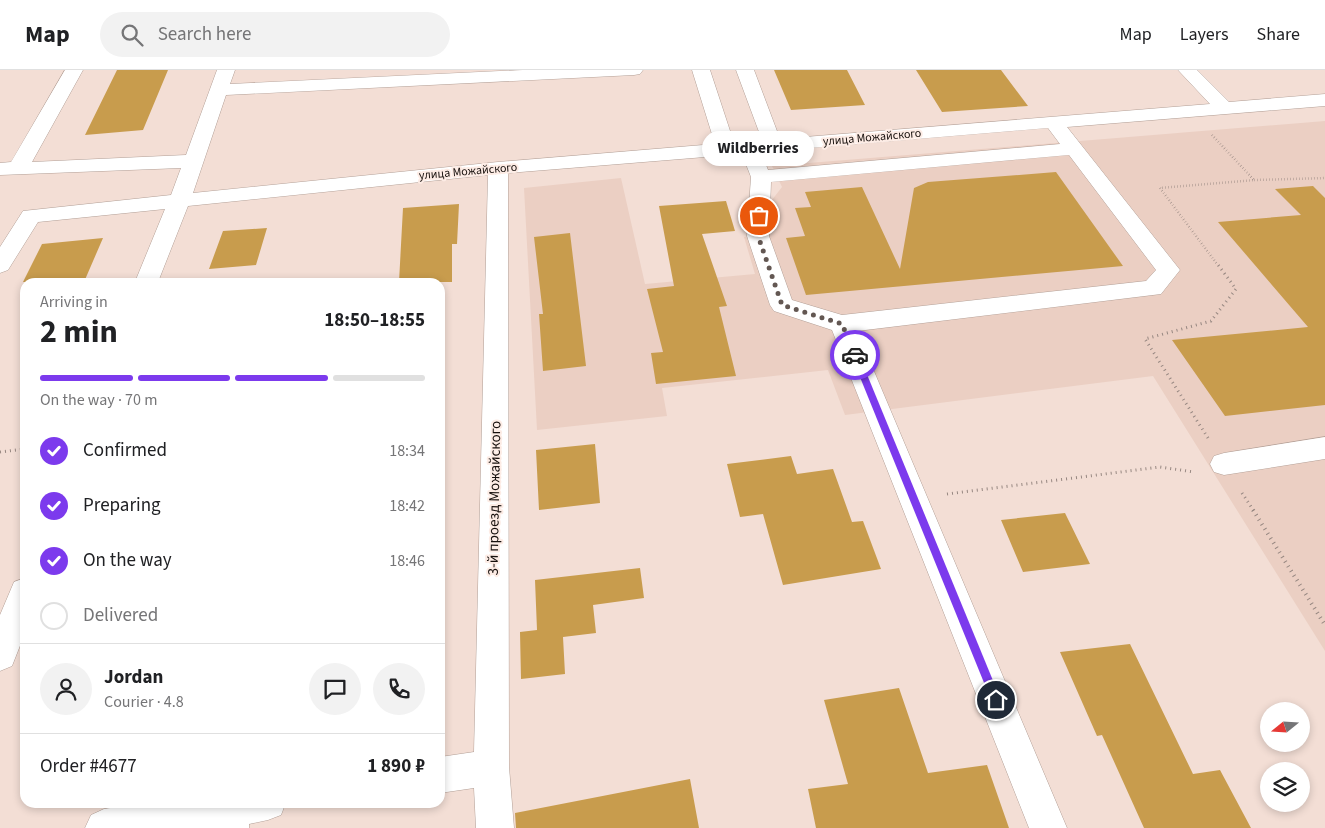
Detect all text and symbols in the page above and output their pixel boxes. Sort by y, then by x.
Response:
search box [100,12,450,57]
text: Map [25,17,70,52]
icon: search [118,21,146,49]
text: Search here [158,21,251,48]
text: Map [1120,22,1152,47]
text: Layers [1180,22,1229,47]
text: Share [1257,22,1300,47]
street label: улица Можайского [822,125,922,150]
callout: Wildberries [703,131,815,166]
text: Wildberries [717,137,799,159]
street label: улица Можайского [418,159,518,184]
pin [738,195,780,237]
icon: bag [745,202,773,230]
text: Arriving in [40,291,108,313]
text: 18:50–18:55 [324,307,425,334]
text: 2 min [40,309,118,355]
courier [830,330,880,380]
icon: car [841,341,869,369]
text: On the way · 70 m [40,389,157,411]
street label: 3-й проезд Можайского [483,421,506,576]
icon: check [40,437,68,465]
text: Confirmed [83,437,167,464]
text: 18:34 [389,440,425,462]
icon: check [40,492,68,520]
text: Preparing [83,492,161,519]
text: 18:42 [389,495,425,517]
icon: check [40,547,68,575]
text: On the way [83,547,172,574]
text: 18:46 [389,550,425,572]
text: Delivered [83,602,158,629]
button: person [40,663,92,715]
button: chat [309,663,361,715]
button: phone [373,663,425,715]
text: Jordan [104,664,163,691]
pin [975,679,1017,721]
icon: home [982,686,1010,714]
text: Courier · 4.8 [104,691,184,713]
north arrow [1260,702,1310,752]
map controls [1260,702,1310,812]
text: Order #4677 [40,753,137,780]
text: 1 890 ₽ [367,753,425,780]
button: layers [1260,762,1310,812]

